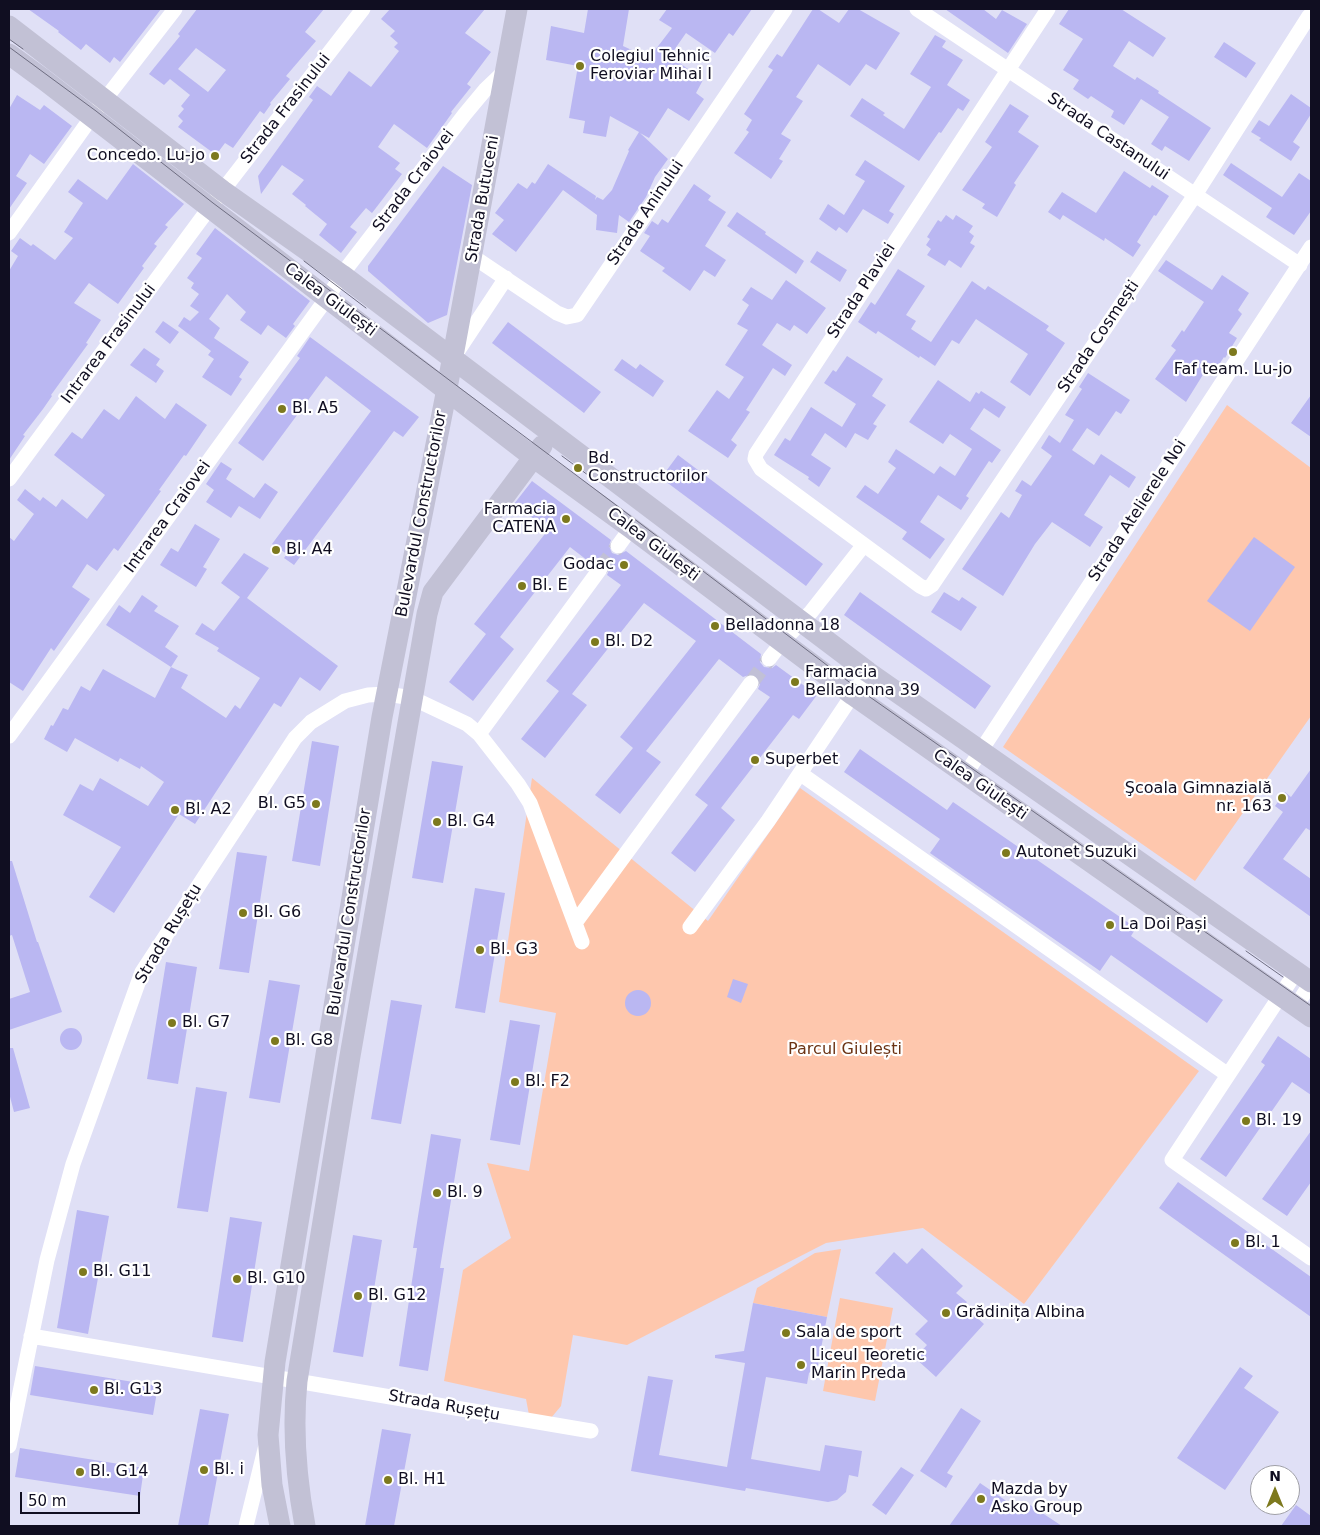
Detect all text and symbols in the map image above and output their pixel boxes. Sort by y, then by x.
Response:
place label: Colegiul Tehnic Feroviar Mihai I [590,47,712,85]
street label: Strada Frasinului [237,50,335,168]
marker: Colegiul Tehnic Feroviar Mihai I [574,60,586,72]
street label: Strada Castanului [1044,89,1172,185]
street label: Strada Craiovei [369,126,459,236]
street label: Strada Butuceni [462,134,504,264]
place label: Concedo. Lu-jo [87,146,205,166]
marker: Concedo. Lu-jo [209,150,221,162]
street label: Strada Aninului [604,157,688,269]
street label: Strada Plaviei [824,240,900,342]
street label: Calea Giulești [280,259,380,341]
street label: Strada Cosmești [1054,277,1144,397]
street label: Intrarea Frasinului [58,280,160,408]
marker: Faf team. Lu-jo [1227,346,1239,358]
place label: Faf team. Lu-jo [1174,360,1292,380]
place label: Bl. A5 [292,399,339,419]
marker: Bl. A5 [276,403,288,415]
street label: Bulevardul Constructorilor [393,409,451,619]
street label: Strada Atelierele Noi [1085,437,1191,585]
place label: Bd. Constructorilor [588,449,707,487]
street label: Intrarea Craiovei [121,457,215,577]
marker: Bd. Constructorilor [572,462,584,474]
place label: Farmacia CATENA [484,500,556,538]
street label: Calea Giulești [603,504,703,586]
marker: Farmacia CATENA [560,513,572,525]
place label: Bl. A4 [286,540,333,560]
marker: Bl. A4 [270,544,282,556]
place label: Godac [563,555,614,575]
marker: Godac [618,559,630,571]
place label: Bl. E [532,576,568,596]
marker: Bl. E [516,580,528,592]
place label: Belladonna 18 [725,616,840,636]
marker: Belladonna 18 [709,620,721,632]
place label: Bl. D2 [605,632,653,652]
marker: Bl. D2 [589,636,601,648]
place label: Farmacia Belladonna 39 [805,663,920,701]
marker: Farmacia Belladonna 39 [789,676,801,688]
street label: Calea Giulești [929,745,1031,825]
place label: Superbet [765,750,838,770]
marker: Superbet [749,754,761,766]
place label: Şcoala Gimnazială nr. 163 [1125,779,1272,817]
marker: Şcoala Gimnazială nr. 163 [1276,792,1288,804]
place label: Bl. G5 [258,794,306,814]
marker: Bl. G5 [310,798,322,810]
place label: Bl. A2 [185,800,232,820]
marker: Bl. A2 [169,804,181,816]
street label: Bulevardul Constructorilor [324,807,376,1017]
place label: Bl. G4 [447,812,495,832]
marker: Bl. G4 [431,816,443,828]
place label: Autonet Suzuki [1016,843,1137,863]
marker: Autonet Suzuki [1000,847,1012,859]
street label: Strada Rușețu [132,881,206,987]
place label: Bl. G6 [253,903,301,923]
marker: Bl. G6 [237,907,249,919]
place label: La Doi Pași [1120,915,1207,935]
marker: La Doi Pași [1104,919,1116,931]
place label: Bl. G3 [490,940,538,960]
marker: Bl. G3 [474,944,486,956]
place label: Bl. G7 [182,1013,230,1033]
marker: Bl. G7 [166,1017,178,1029]
place label: Bl. G8 [285,1031,333,1051]
marker: Bl. G8 [269,1035,281,1047]
park label: Parcul Giulești [788,1040,902,1060]
place label: Bl. F2 [525,1072,570,1092]
marker: Bl. F2 [509,1076,521,1088]
place label: Bl. 19 [1256,1111,1302,1131]
marker: Bl. 19 [1240,1115,1252,1127]
place label: Bl. 9 [447,1183,483,1203]
marker: Bl. 9 [431,1187,443,1199]
place label: Bl. 1 [1245,1233,1281,1253]
marker: Bl. 1 [1229,1237,1241,1249]
place label: Bl. G11 [93,1262,151,1282]
marker: Bl. G11 [77,1266,89,1278]
place label: Bl. G10 [247,1269,305,1289]
marker: Bl. G10 [231,1273,243,1285]
place label: Bl. G12 [368,1286,426,1306]
marker: Bl. G12 [352,1290,364,1302]
place label: Grădinița Albina [956,1303,1085,1323]
marker: Grădinița Albina [940,1307,952,1319]
place label: Sala de sport [796,1323,902,1343]
marker: Sala de sport [780,1327,792,1339]
place label: Liceul Teoretic Marin Preda [811,1346,925,1384]
marker: Liceul Teoretic Marin Preda [795,1359,807,1371]
place label: Bl. G13 [104,1380,162,1400]
marker: Bl. G13 [88,1384,100,1396]
street label: Strada Rușețu [387,1387,501,1425]
place label: Bl. i [214,1460,244,1480]
place label: Bl. G14 [90,1462,148,1482]
marker: Bl. i [198,1464,210,1476]
north arrow [1250,1465,1300,1515]
marker: Bl. G14 [74,1466,86,1478]
text: N [1269,1468,1281,1484]
place label: Bl. H1 [398,1470,446,1490]
marker: Bl. H1 [382,1474,394,1486]
place label: Mazda by Asko Group [991,1480,1083,1518]
scale bar [22,1482,142,1514]
text: 50 m [28,1492,66,1510]
marker: Mazda by Asko Group [975,1493,987,1505]

